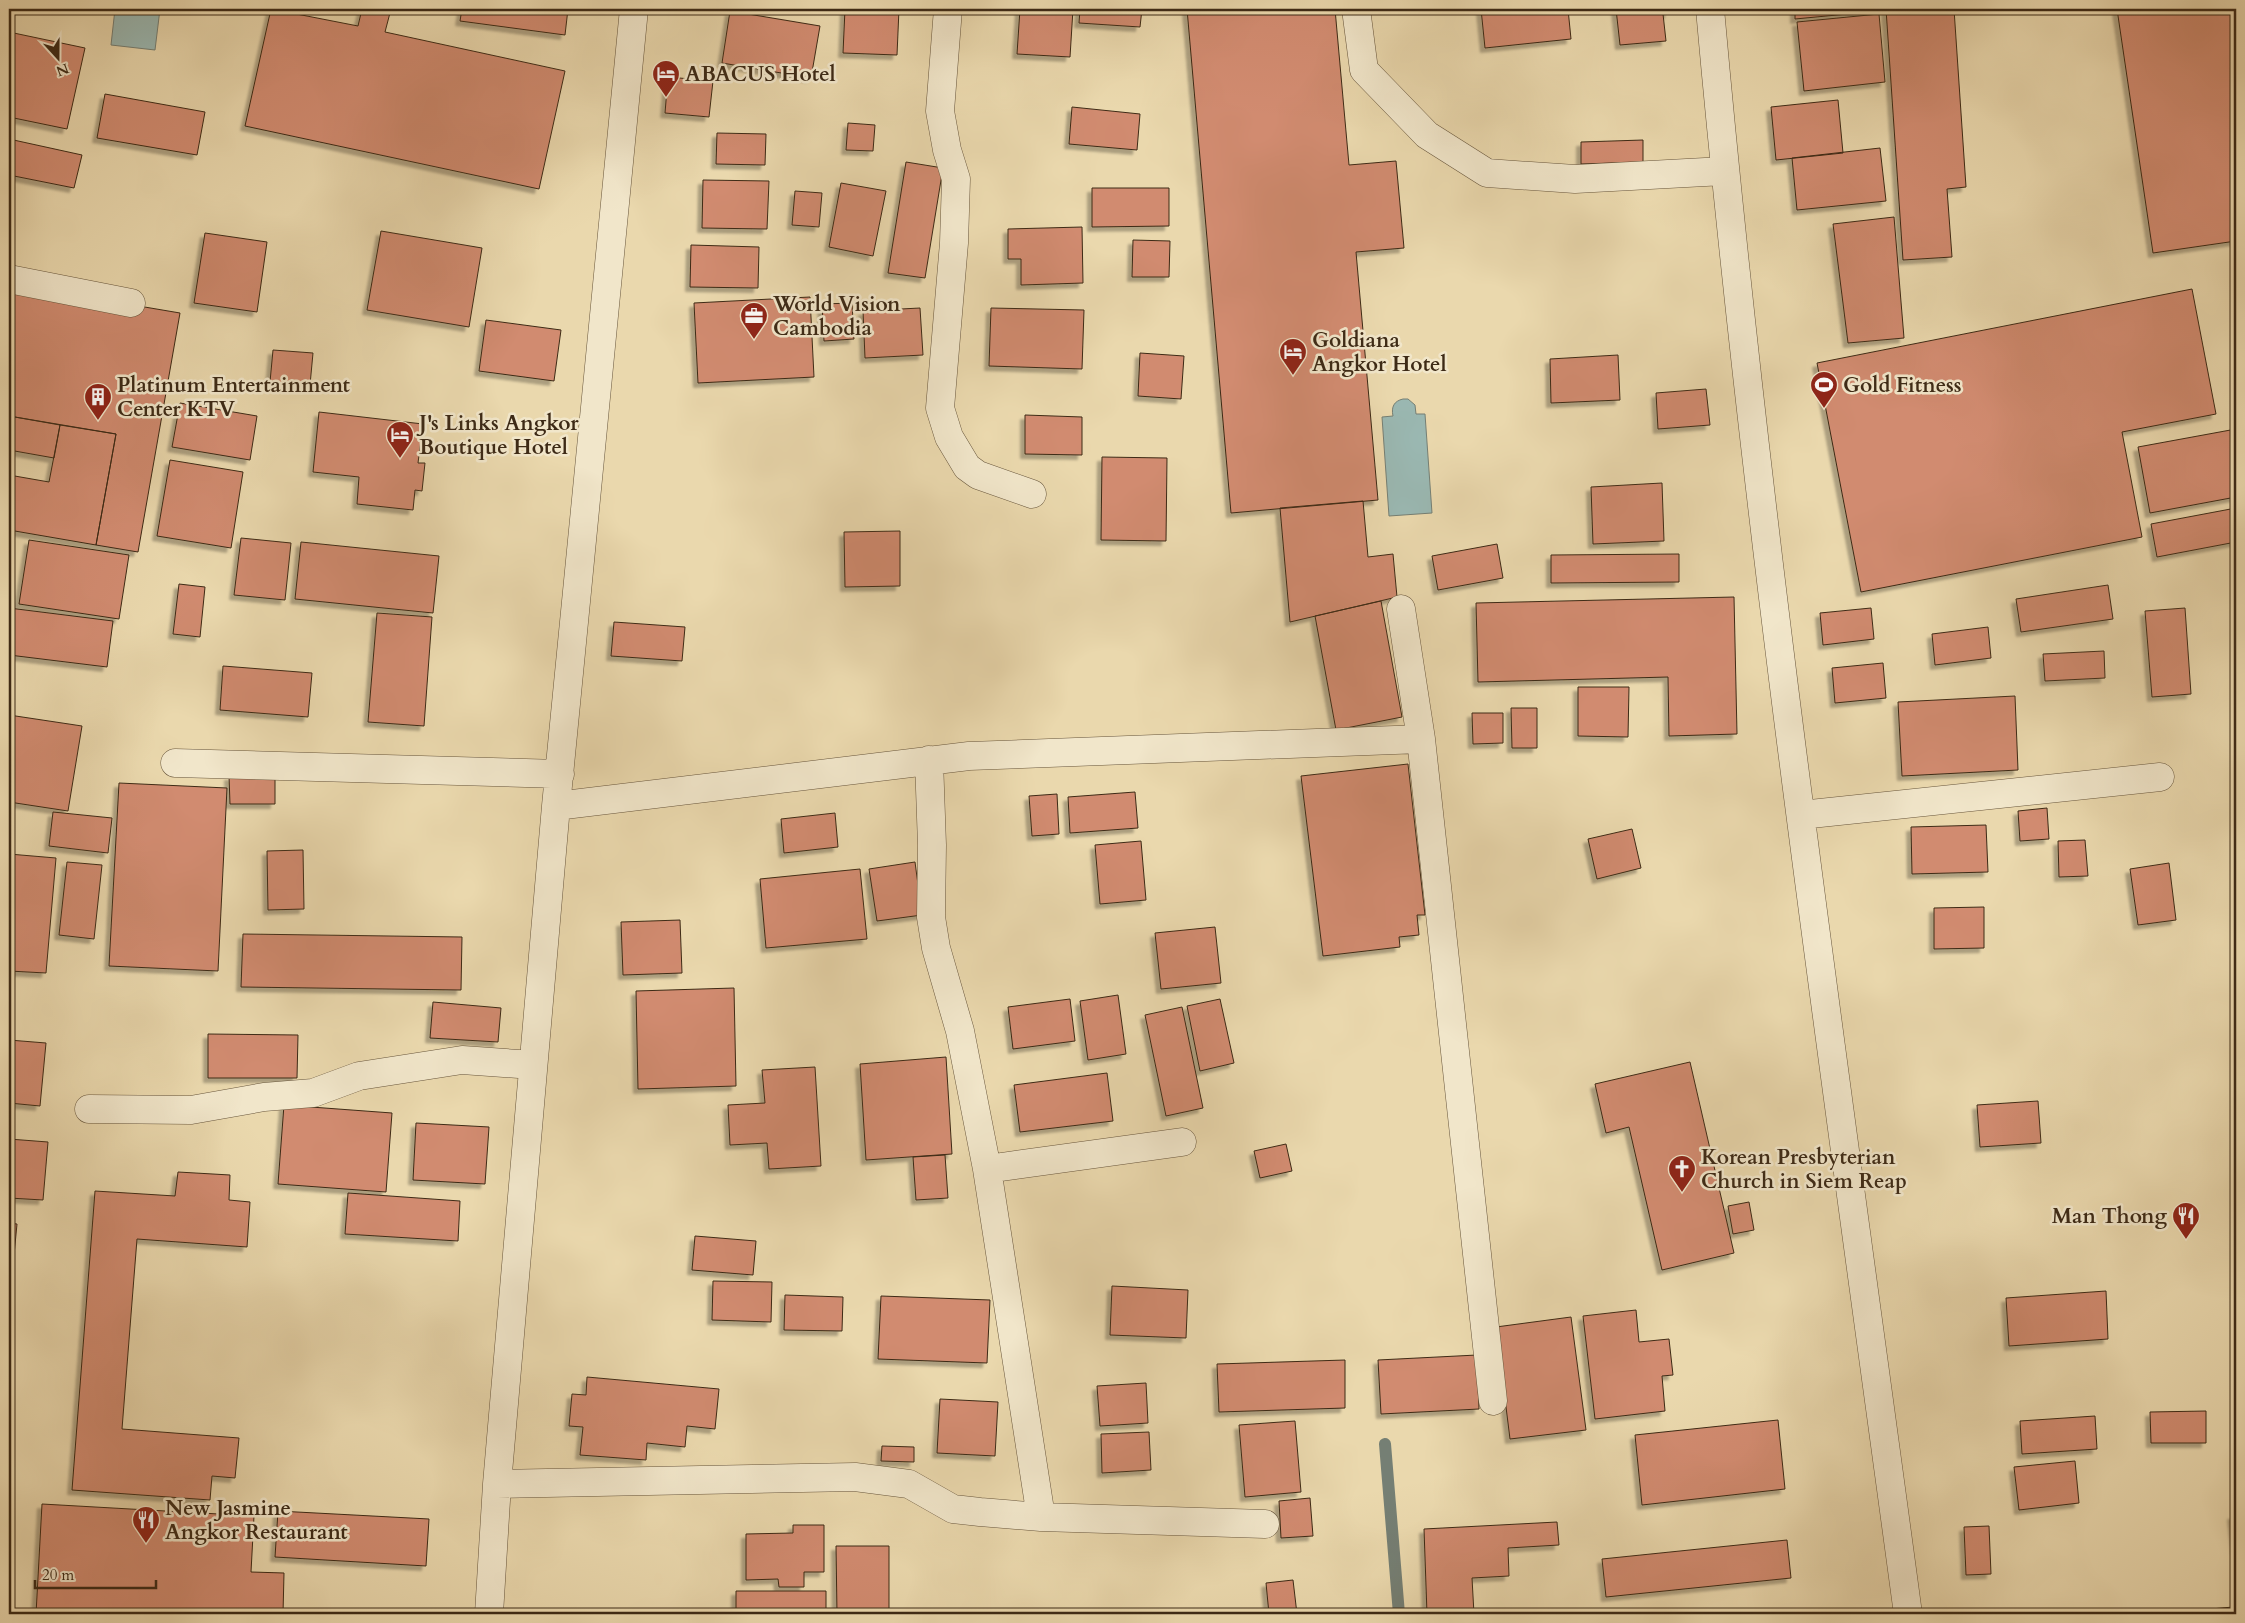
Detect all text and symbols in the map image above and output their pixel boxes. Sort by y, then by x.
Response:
north arrow [32,32,82,82]
text: N [53,59,72,81]
hotel icon: ABACUS Hotel [651,59,681,98]
place label: ABACUS Hotel [685,60,836,89]
place label: World Vision Cambodia [772,290,901,343]
office icon: World Vision Cambodia [739,301,769,340]
place label: Goldiana Angkor Hotel [1312,326,1447,379]
hotel icon: Goldiana Angkor Hotel [1278,337,1308,376]
sports icon: Gold Fitness [1809,370,1839,409]
place label: Platinum Entertainment Center KTV [117,371,351,424]
place label: Gold Fitness [1843,371,1962,400]
building icon: Platinum Entertainment Center KTV [83,382,113,421]
place label: J's Links Angkor Boutique Hotel [416,409,579,462]
hotel icon: J's Links Angkor Boutique Hotel [385,420,415,459]
place label: Korean Presbyterian Church in Siem Reap [1701,1143,1907,1196]
church icon: Korean Presbyterian Church in Siem Reap [1667,1154,1697,1193]
restaurant icon: Man Thong [2171,1201,2201,1240]
place label: Man Thong [2052,1202,2167,1231]
place label: New Jasmine Angkor Restaurant [165,1494,348,1547]
restaurant icon: New Jasmine Angkor Restaurant [131,1505,161,1544]
scale bar [35,1558,156,1590]
text: 20 m [42,1565,74,1585]

